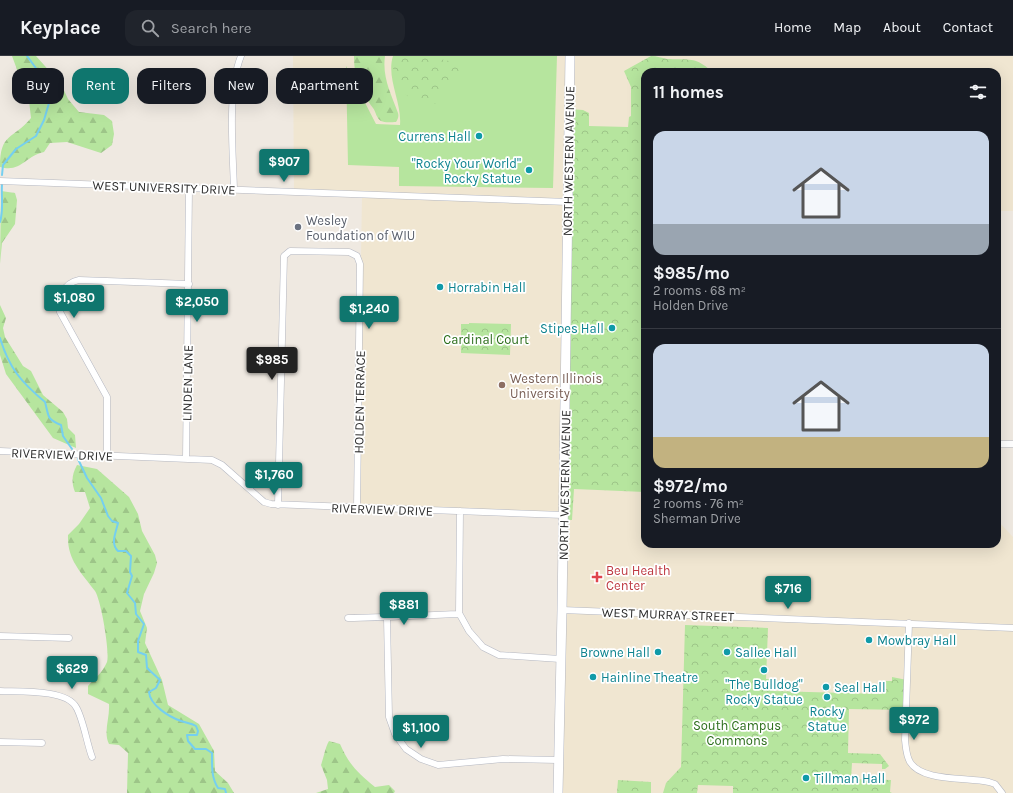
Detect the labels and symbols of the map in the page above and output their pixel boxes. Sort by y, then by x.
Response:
street label: NORTH WESTERN AVENUE [560,86,577,236]
place label: Currens Hall [398,129,471,144]
marker: Currens Hall [474,131,484,141]
pin: $907 [260,149,308,183]
place label: "Rocky Your World" Rocky Statue [412,156,521,186]
marker: "Rocky Your World" Rocky Statue [524,165,534,175]
street label: WEST UNIVERSITY DRIVE [92,178,236,197]
place label: Wesley Foundation of WIU [306,213,415,243]
marker: Wesley Foundation of WIU [293,222,303,232]
place label: Horrabin Hall [448,280,526,295]
marker: Horrabin Hall [435,282,445,292]
pin: $1,080 [41,285,107,319]
pin: $2,050 [164,289,230,323]
pin: $1,240 [336,296,402,330]
place label: Stipes Hall [540,321,604,336]
marker: Stipes Hall [607,323,617,333]
park label: Cardinal Court [443,332,529,347]
street label: LINDEN LANE [179,345,196,421]
pin: $985 [248,347,296,381]
street label: HOLDEN TERRACE [351,350,368,454]
place label: Western Illinois University [510,371,603,401]
marker: Western Illinois University [497,380,507,390]
street label: NORTH WESTERN AVENUE [556,410,573,560]
street label: RIVERVIEW DRIVE [11,445,113,464]
pin: $1,760 [241,462,307,496]
street label: RIVERVIEW DRIVE [331,500,433,519]
place label: Beu Health Center [606,563,671,593]
marker: Beu Health Center [591,571,603,583]
pin: $716 [764,576,812,610]
pin: $881 [380,592,428,626]
street label: WEST MURRAY STREET [601,605,735,624]
place label: Mowbray Hall [877,633,956,648]
marker: Mowbray Hall [864,635,874,645]
place label: Browne Hall [580,645,650,660]
place label: Sallee Hall [735,645,797,660]
marker: Browne Hall [653,647,663,657]
marker: Sallee Hall [722,647,732,657]
pin: $629 [48,656,96,690]
marker: "The Bulldog" Rocky Statue [759,665,769,675]
place label: Hainline Theatre [601,670,698,685]
marker: Hainline Theatre [588,672,598,682]
place label: "The Bulldog" Rocky Statue [725,677,803,707]
place label: Seal Hall [834,680,886,695]
marker: Seal Hall [821,682,831,692]
marker: Rocky Statue [822,692,832,702]
place label: Rocky Statue [807,704,847,734]
pin: $972 [890,707,938,741]
pin: $1,100 [388,715,454,749]
park label: South Campus Commons [693,718,781,748]
place label: Tillman Hall [814,771,885,786]
marker: Tillman Hall [801,773,811,783]

